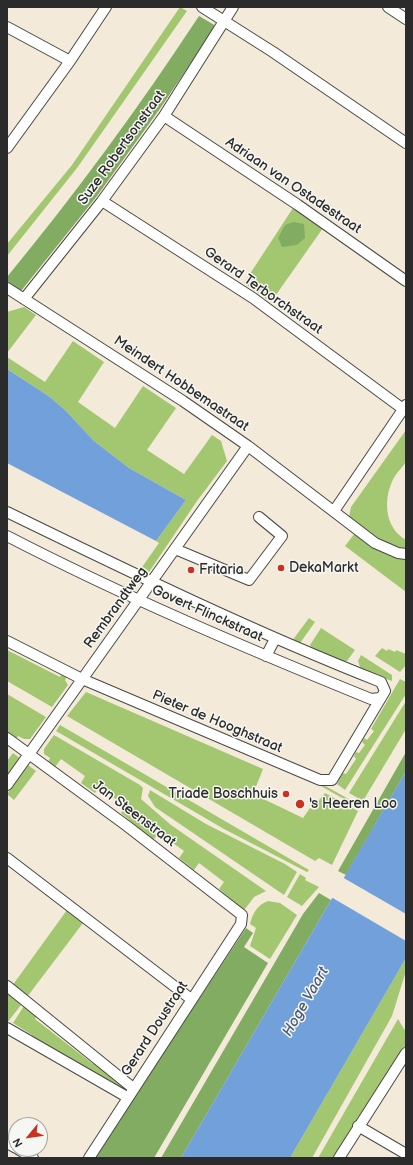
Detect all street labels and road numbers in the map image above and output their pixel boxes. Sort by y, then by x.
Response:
street label: Suze Robertsonstraat [75,88,169,208]
street label: Adriaan van Ostadestraat [222,134,364,238]
street label: Gerard Terborchstraat [201,244,325,338]
street label: Meindert Hobbemastraat [110,333,252,435]
street label: Rembrandtweg [81,564,151,652]
street label: Govert Flinckstraat [149,582,265,646]
street label: Pieter de Hooghstraat [149,687,285,757]
street label: Jan Steenstraat [89,777,179,851]
street label: Gerard Doustraat [118,978,192,1080]

